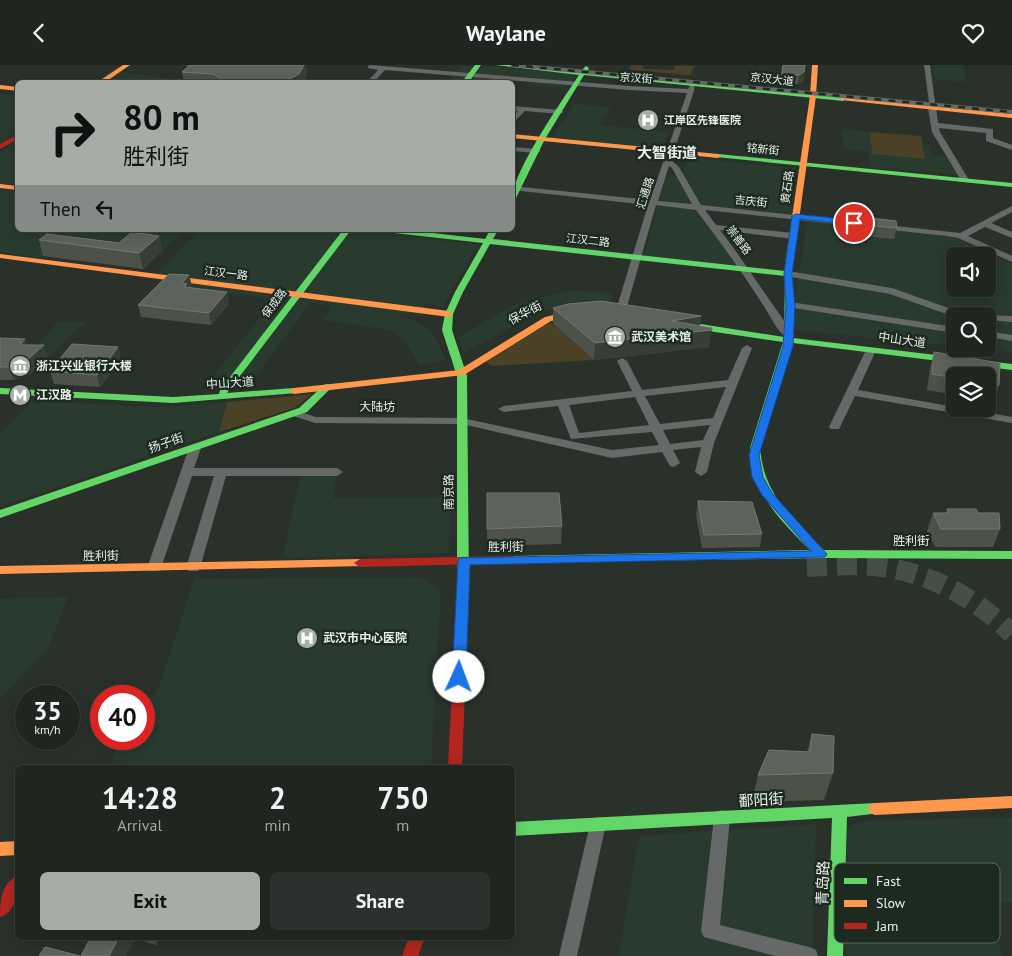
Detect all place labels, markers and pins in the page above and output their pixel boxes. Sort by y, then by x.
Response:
hospital icon: 江岸区先锋医院 [636,108,660,132]
place label: 江岸区先锋医院 [664,113,741,127]
pin [833,202,875,244]
museum icon: 武汉美术馆 [603,325,627,349]
place label: 武汉美术馆 [631,329,691,344]
museum icon: 浙江兴业银行大楼 [8,354,32,378]
place label: 浙江兴业银行大楼 [36,358,132,373]
metro station icon: 江汉路 [8,383,32,407]
place label: 江汉路 [36,387,72,402]
hospital icon: 武汉市中心医院 [295,626,319,650]
place label: 武汉市中心医院 [323,630,407,645]

